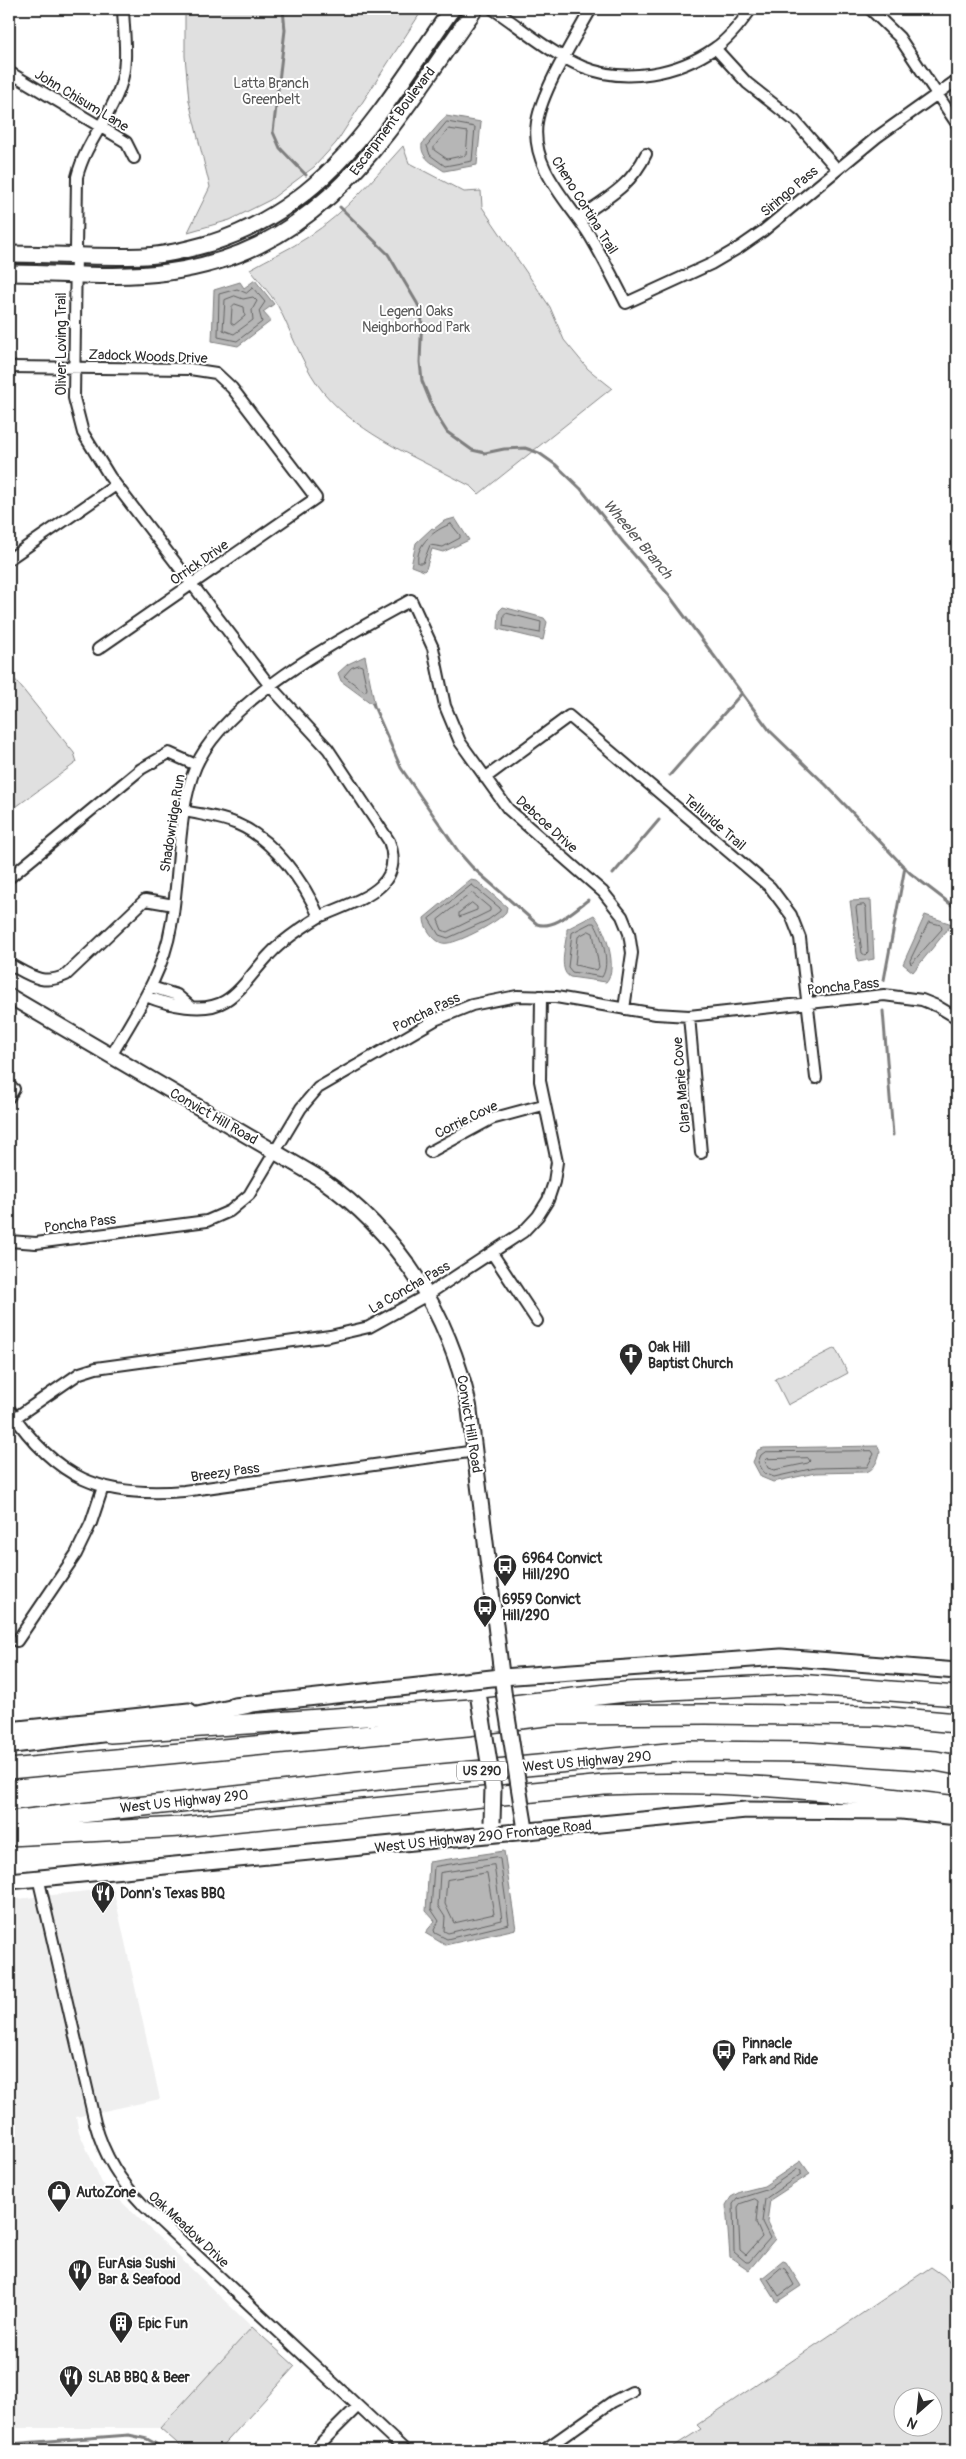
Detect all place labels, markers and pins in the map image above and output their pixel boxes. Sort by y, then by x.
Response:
place label: Oak Hill Baptist Church [648,1339,733,1372]
church icon: Oak Hill Baptist Church [618,1342,644,1376]
place label: 6964 Convict Hill/290 [522,1550,603,1583]
bus stop icon: 6964 Convict Hill/290 [492,1553,518,1587]
place label: 6959 Convict Hill/290 [502,1591,581,1624]
bus stop icon: 6959 Convict Hill/290 [472,1594,498,1628]
restaurant icon: Donn's Texas BBQ [90,1880,116,1914]
place label: Donn's Texas BBQ [120,1885,226,1902]
place label: Pinnacle Park and Ride [742,2035,819,2068]
bus stop icon: Pinnacle Park and Ride [711,2038,737,2072]
shop icon: AutoZone [46,2179,72,2213]
place label: AutoZone [76,2184,137,2201]
place label: EurAsia Sushi Bar & Seafood [98,2255,181,2288]
restaurant icon: EurAsia Sushi Bar & Seafood [67,2258,93,2292]
building icon: Epic Fun [108,2310,134,2344]
place label: Epic Fun [138,2315,188,2332]
restaurant icon: SLAB BBQ & Beer [58,2364,84,2398]
place label: SLAB BBQ & Beer [88,2369,191,2386]

